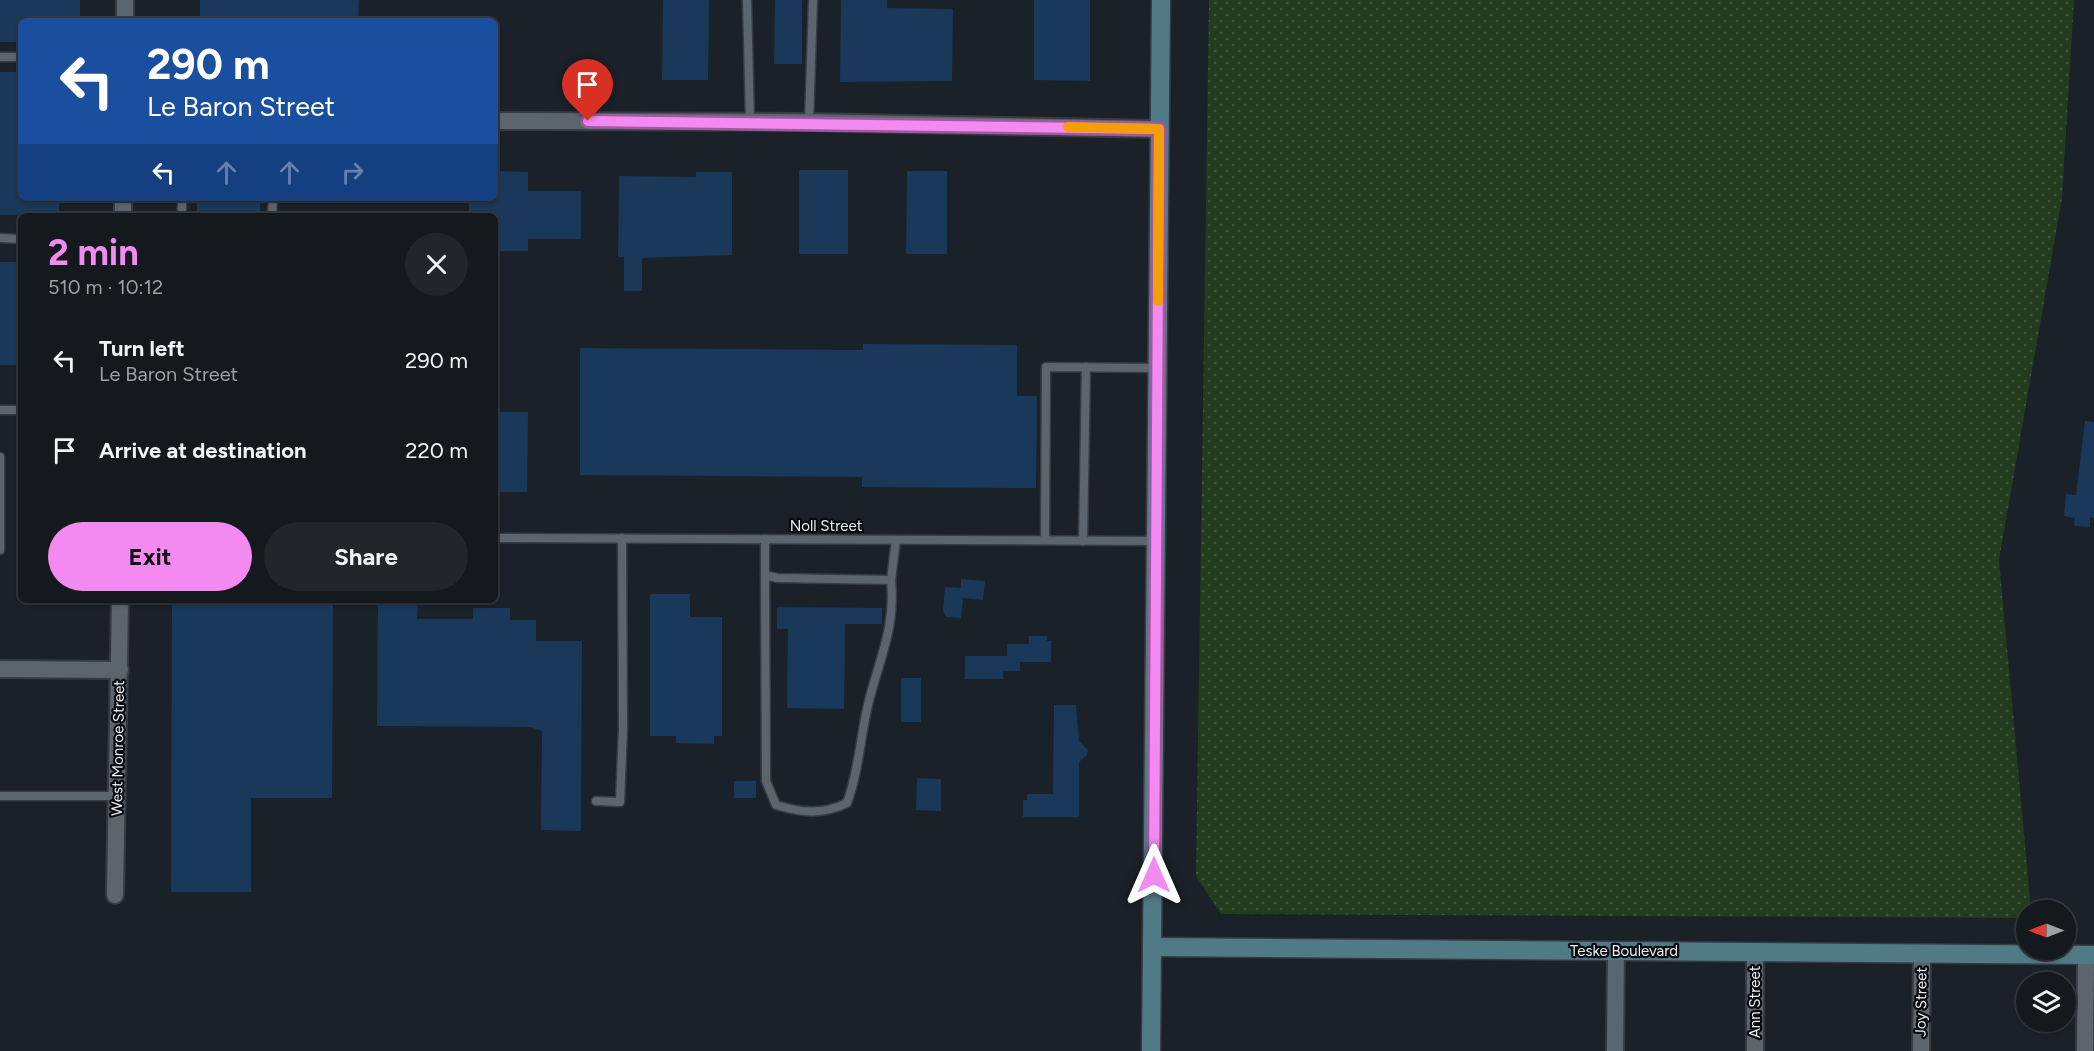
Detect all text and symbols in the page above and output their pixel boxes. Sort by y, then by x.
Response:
text: 290 m [147,39,270,90]
icon: left [48,42,126,120]
pin [562,59,613,121]
icon: arrive [571,68,604,101]
text: Le Baron Street [147,90,335,123]
icon: left [147,156,180,189]
icon: ahead [210,156,243,189]
icon: ahead [273,156,306,189]
icon: right [336,156,369,189]
text: 2 min [48,231,139,274]
button: close [405,233,468,296]
text: 510 m · 10:12 [48,275,163,299]
text: Turn left [99,335,185,362]
icon: left [48,344,81,377]
text: 290 m [405,347,468,374]
text: Le Baron Street [99,362,238,386]
icon: arrive [48,434,81,467]
text: Arrive at destination [99,437,307,464]
text: 220 m [405,437,468,464]
street label: Noll Street [790,517,863,535]
button: Exit [48,522,252,591]
button: Share [264,522,468,591]
street label: West Monroe Street [108,680,128,816]
position arrow [1122,843,1186,907]
north arrow [2016,900,2076,960]
map controls [2016,900,2076,1032]
street label: Teske Boulevard [1570,942,1678,960]
street label: Ann Street [1746,965,1764,1038]
street label: Joy Street [1911,967,1931,1037]
button: layers [2016,972,2076,1032]

